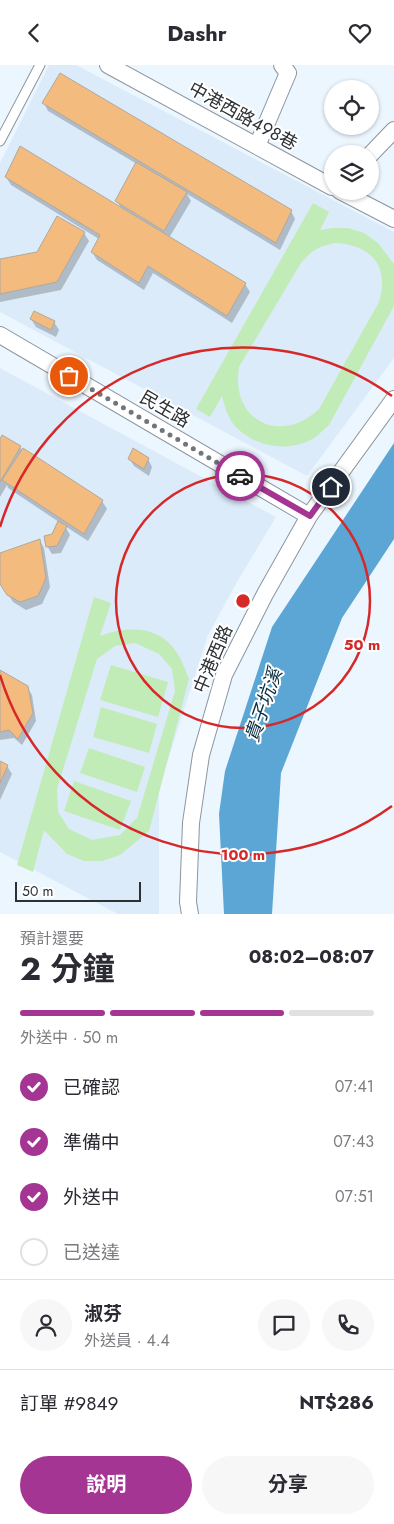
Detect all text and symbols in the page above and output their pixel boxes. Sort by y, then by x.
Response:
text: Dashr [167,17,227,49]
icon: back [20,19,48,47]
icon: heart [346,19,374,47]
street label: 中港西路498巷 [184,75,302,157]
map controls [324,80,379,200]
button: locate [324,80,379,135]
button: layers [324,145,379,200]
pin [48,355,90,397]
icon: bag [55,362,83,390]
street label: 民生路 [135,384,195,434]
courier [215,451,265,501]
icon: car [226,462,254,490]
pin [310,466,352,508]
icon: home [317,473,345,501]
centre of rings [234,592,252,610]
street label: 中港西路 [187,621,239,697]
text: 50 m [344,634,380,656]
water label: 貴子坑溪 [238,662,290,745]
text: 100 m [221,844,265,866]
scale bar [15,879,141,902]
text: 50 m [22,881,53,901]
text: 預計還要 [20,927,84,950]
text: 08:02–08:07 [249,943,374,970]
text: 2 分鐘 [20,946,115,992]
text: 外送中 · 50 m [20,1026,118,1049]
icon: check [20,1073,48,1101]
text: 已確認 [63,1074,120,1101]
text: 07:41 [335,1075,374,1098]
icon: check [20,1128,48,1156]
text: 準備中 [63,1129,120,1156]
text: 07:43 [333,1130,374,1153]
icon: check [20,1183,48,1211]
text: 外送中 [63,1184,120,1211]
text: 07:51 [335,1185,374,1208]
text: 已送達 [63,1239,120,1266]
button: person [20,1299,72,1351]
button: chat [258,1299,310,1351]
button: phone [322,1299,374,1351]
text: 淑芬 [84,1300,122,1327]
text: 外送員 · 4.4 [84,1329,170,1352]
text: NT$286 [299,1389,374,1416]
text: 訂單 #9849 [20,1390,119,1417]
button: 說明 [20,1456,192,1514]
button: 分享 [202,1456,374,1514]

